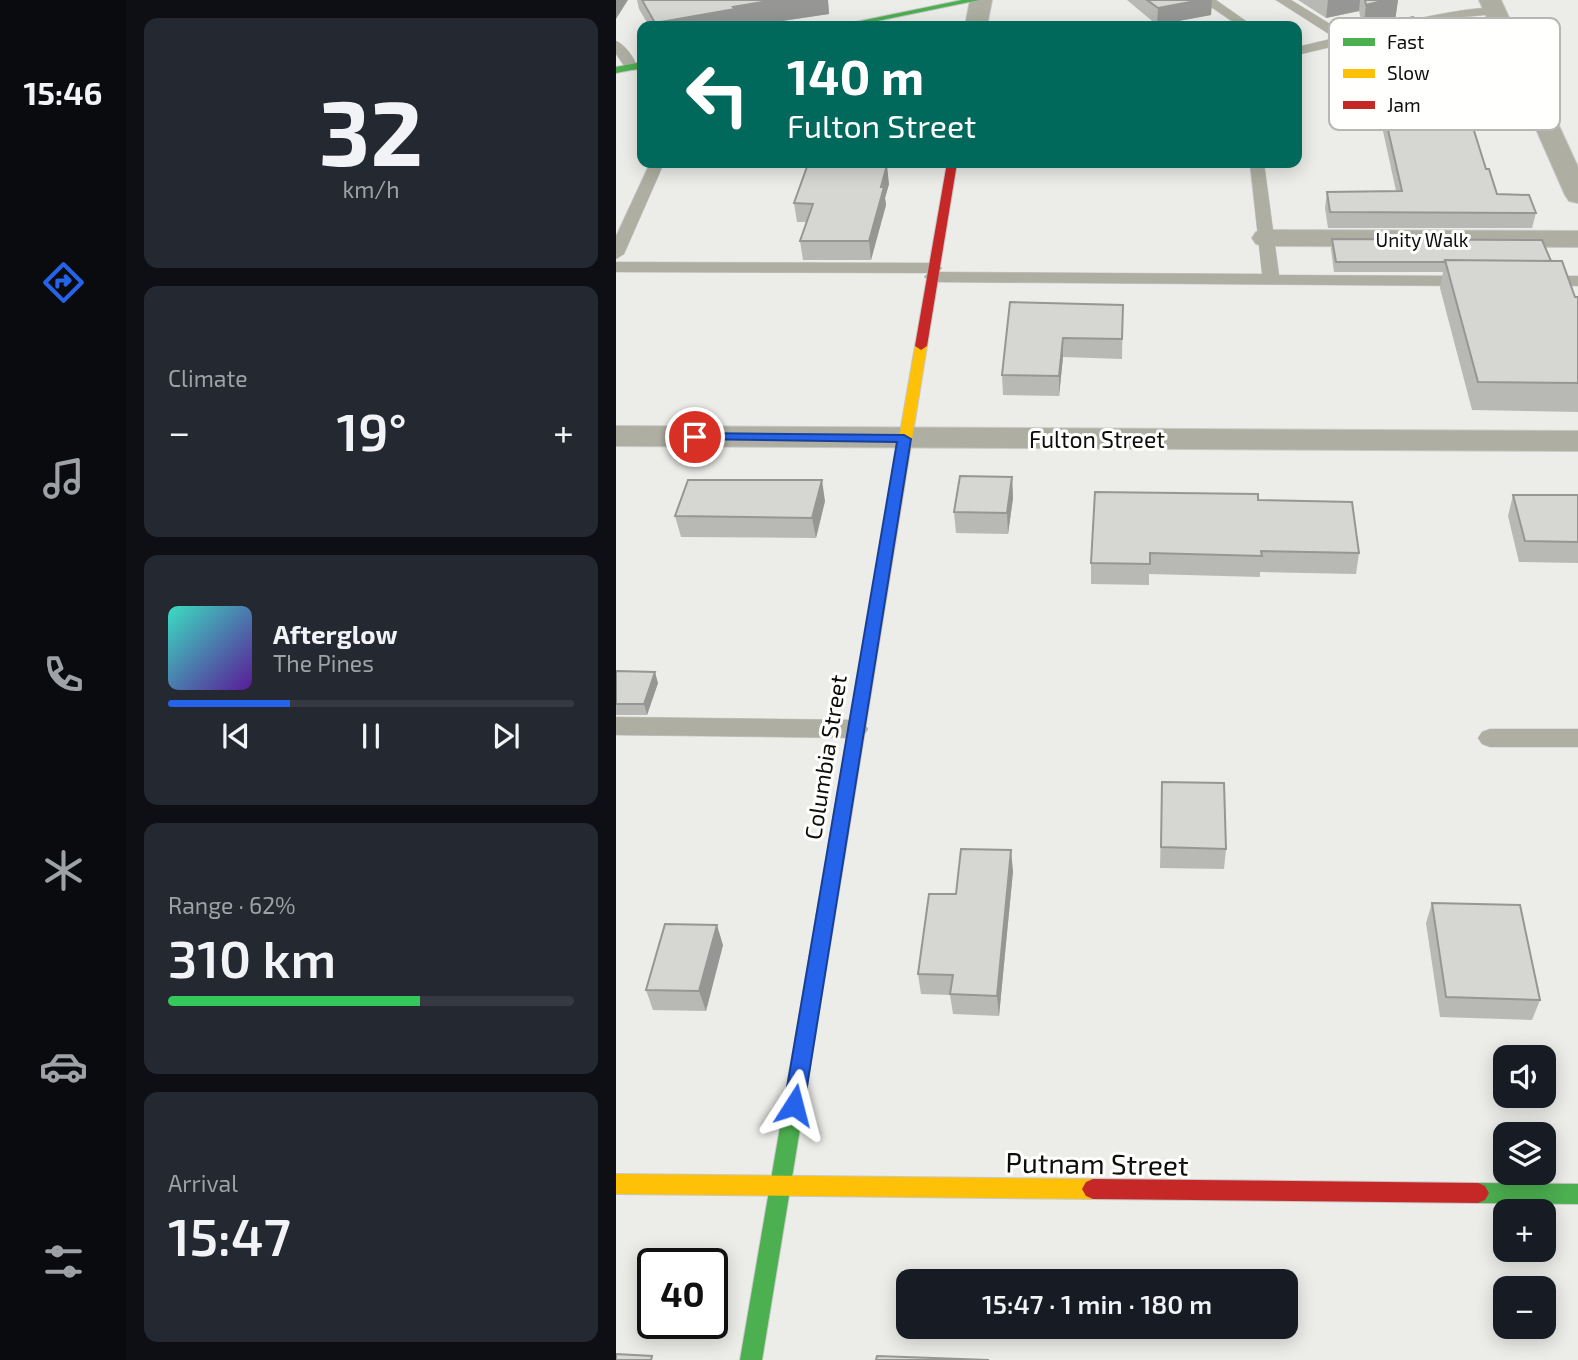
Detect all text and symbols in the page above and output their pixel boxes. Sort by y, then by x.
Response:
legend [1329,18,1560,130]
text: Fast [1387,30,1424,53]
text: 140 m [787,46,924,105]
icon: left [672,49,763,140]
text: Slow [1387,61,1430,84]
text: 15:46 [24,73,102,111]
text: 32 [319,75,423,184]
text: Jam [1387,93,1421,116]
text: Fulton Street [787,106,976,144]
text: km/h [342,175,400,203]
street label: Unity Walk [1376,228,1469,251]
icon: directions [39,258,88,307]
text: Climate [168,364,248,392]
text: 19° [336,399,407,461]
pin [665,407,725,467]
text: − [168,408,190,454]
text: + [553,408,574,454]
icon: arrive [676,418,714,456]
street label: Fulton Street [1029,425,1165,453]
icon: music [39,454,88,503]
text: Afterglow [273,618,398,649]
text: The Pines [273,649,374,677]
icon: phone [39,650,88,699]
street label: Columbia Street [798,672,852,842]
icon: previous [217,717,255,755]
icon: pause [352,717,390,755]
icon: next [487,717,525,755]
icon: climate [39,846,88,895]
text: Range · 62% [168,891,296,919]
text: 310 km [168,926,336,988]
icon: car [39,1042,88,1091]
map controls [1493,1045,1556,1339]
button: sound [1493,1045,1556,1108]
position arrow [757,1068,831,1142]
button: layers [1493,1122,1556,1185]
street label: Putnam Street [1005,1144,1189,1182]
text: Arrival [168,1169,238,1197]
button: + [1493,1199,1556,1262]
text: 15:47 [168,1204,291,1266]
icon: filters [39,1237,88,1286]
speed limit sign: 40 [637,1248,728,1339]
button: − [1493,1276,1556,1339]
text: 15:47 · 1 min · 180 m [982,1288,1212,1319]

